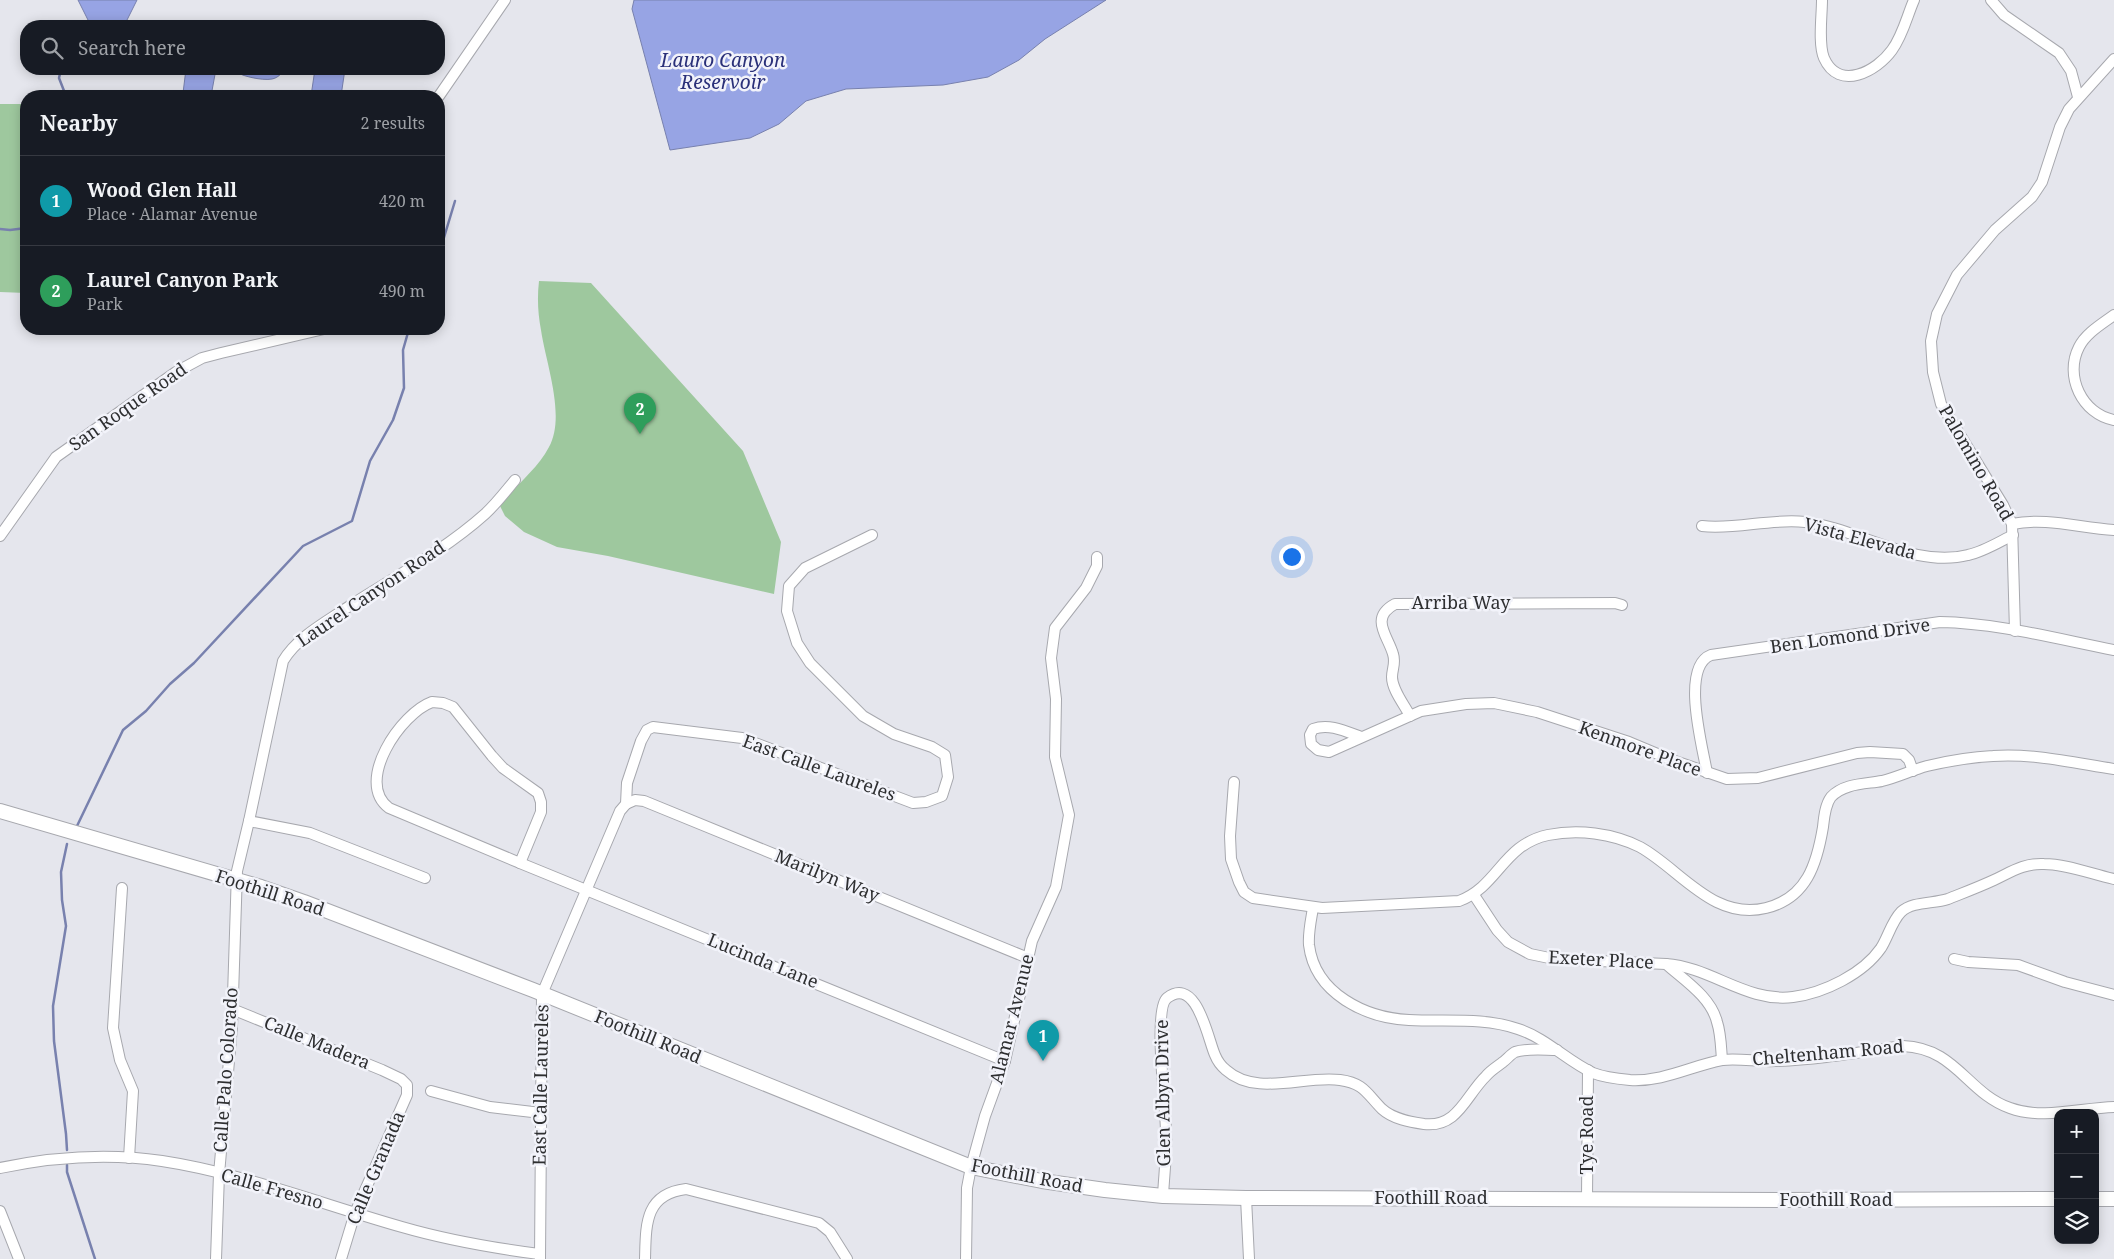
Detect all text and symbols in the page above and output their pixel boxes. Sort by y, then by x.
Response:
search box [20,20,445,75]
icon: search [38,34,66,62]
text: Search here [78,35,186,61]
water label: Lauro Canyon Reservoir [660,47,786,95]
text: Nearby [40,109,118,137]
text: 2 results [361,112,425,134]
text: Wood Glen Hall [87,177,237,203]
text: 1 [51,190,61,212]
text: 420 m [379,190,425,212]
text: Place · Alamar Avenue [87,203,258,225]
text: Laurel Canyon Park [87,267,278,293]
text: 2 [51,280,61,302]
text: 490 m [379,280,425,302]
text: Park [87,293,123,315]
street label: San Roque Road [64,357,191,456]
pin: 2 [624,393,656,434]
street label: Palomino Road [1934,400,2020,525]
street label: Vista Elevada [1801,512,1919,565]
street label: Laurel Canyon Road [292,535,449,652]
your location [1279,544,1305,570]
street label: Arriba Way [1412,590,1511,614]
street label: Ben Lomond Drive [1768,612,1931,658]
street label: Kenmore Place [1576,715,1705,781]
street label: East Calle Laureles [739,728,899,806]
street label: Marilyn Way [772,843,884,907]
street label: Foothill Road [213,863,328,921]
street label: Lucinda Lane [704,927,822,993]
street label: Exeter Place [1548,944,1654,974]
street label: Alamar Avenue [983,951,1039,1086]
street label: Calle Palo Colorado [207,987,243,1153]
street label: East Calle Laureles [527,1004,553,1166]
street label: Foothill Road [591,1004,705,1068]
street label: Calle Madera [261,1010,374,1074]
street label: Glen Albyn Drive [1149,1019,1175,1167]
pin: 1 [1027,1020,1059,1061]
street label: Cheltenham Road [1751,1033,1905,1071]
street label: Tye Road [1574,1096,1598,1174]
street label: Calle Granada [340,1107,410,1228]
map controls [2054,1109,2099,1244]
button: + [2054,1109,2099,1154]
street label: Foothill Road [969,1152,1085,1198]
button: − [2054,1154,2099,1199]
street label: Calle Fresno [218,1162,326,1214]
street label: Foothill Road [1374,1185,1488,1209]
street label: Foothill Road [1779,1187,1893,1211]
button: layers [2054,1199,2099,1244]

